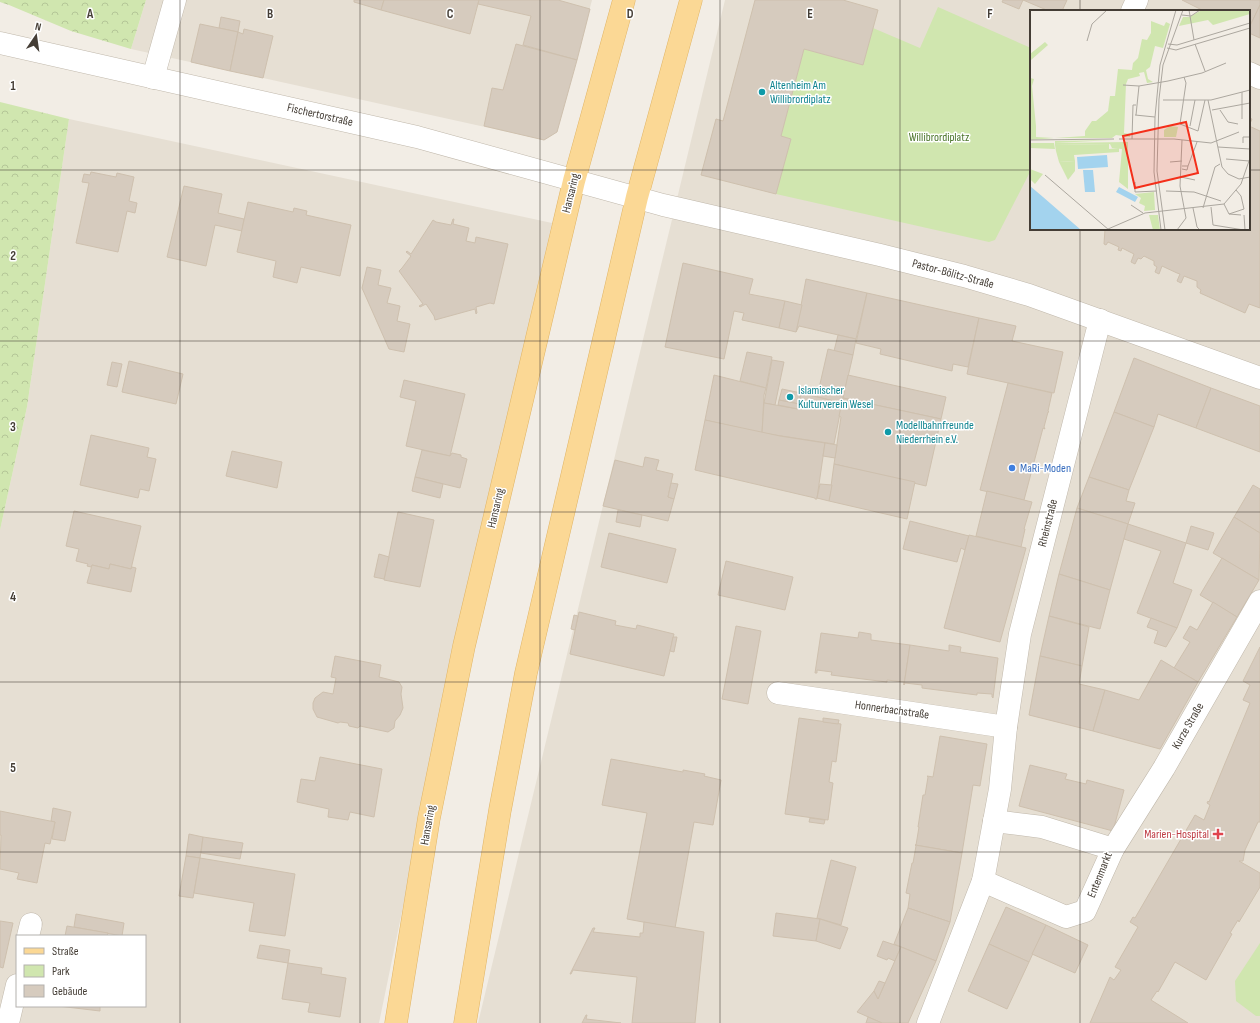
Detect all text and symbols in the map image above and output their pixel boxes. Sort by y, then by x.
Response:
text: A [86,6,94,22]
text: B [267,6,273,22]
text: C [447,6,454,22]
text: D [627,6,634,22]
text: E [807,6,813,22]
text: F [987,6,993,22]
inset map [1030,10,1250,230]
north arrow [16,16,56,56]
text: N [34,20,43,34]
text: 1 [10,78,16,94]
place label: Altenheim Am Willibrordiplatz [769,78,831,107]
marker: Altenheim Am Willibrordiplatz [757,87,767,97]
street label: Fischertorstraße [286,100,355,130]
park label: Willibrordiplatz [909,130,970,145]
street label: Hansaring [559,171,583,214]
text: 2 [10,248,16,264]
street label: Pastor-Bölitz-Straße [910,256,996,292]
place label: Islamischer Kulturverein Wesel [798,383,873,412]
marker: Islamischer Kulturverein Wesel [785,392,795,402]
place label: Modellbahnfreunde Niederrhein e.V. [896,418,974,447]
text: 3 [10,419,16,435]
marker: Modellbahnfreunde Niederrhein e.V. [883,427,893,437]
place label: MaRi-Moden [1020,461,1071,476]
marker: MaRi-Moden [1007,463,1017,473]
street label: Hansaring [484,486,508,529]
street label: Rheinstraße [1035,497,1061,548]
text: 4 [10,589,16,605]
street label: Honnerbachstraße [854,697,930,723]
street label: Kurze Straße [1169,700,1207,752]
text: 5 [10,760,16,776]
street label: Hansaring [417,804,439,846]
place label: Marien-Hospital [1144,827,1209,842]
marker: Marien-Hospital [1212,828,1224,840]
street label: Entenmarkt [1084,850,1116,900]
legend [16,935,146,1007]
text: Straße [52,944,79,959]
text: Park [52,964,70,979]
text: Gebäude [52,984,87,999]

